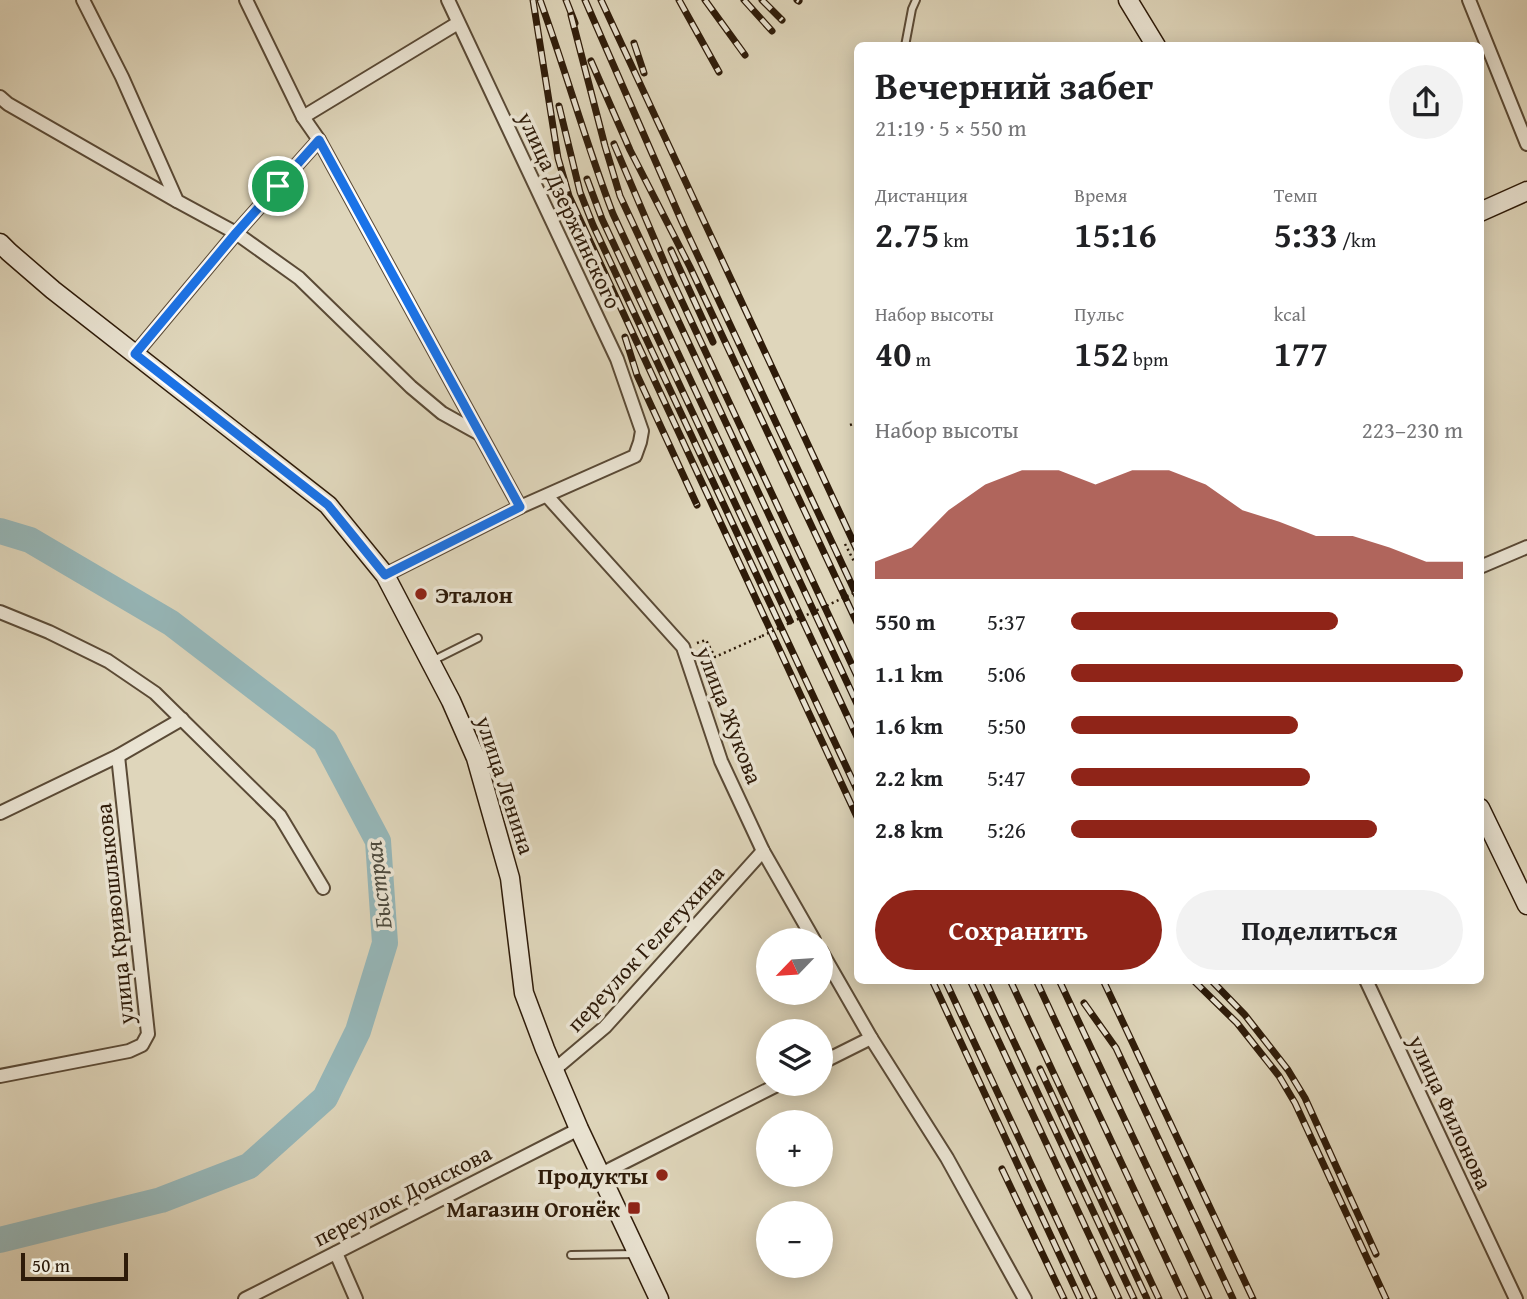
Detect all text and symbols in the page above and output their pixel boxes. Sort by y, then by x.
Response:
text: Вечерний забег [875,57,1153,113]
button: share [1389,65,1463,139]
street label: улица Дзержинского [509,105,630,314]
text: 21:19 · 5 × 550 m [875,111,1027,144]
pin [248,156,308,216]
icon: arrive [259,167,297,205]
text: Дистанция [875,181,968,209]
text: Время [1074,181,1127,209]
text: Темп [1274,181,1318,209]
text: 2.75 [875,209,939,260]
text: 15:16 [1074,209,1157,260]
text: 5:33 [1274,209,1338,260]
text: km [939,226,969,254]
text: /km [1338,226,1376,254]
text: Набор высоты [875,300,994,328]
text: Пульс [1074,300,1124,328]
text: kcal [1274,300,1306,328]
text: 40 [875,328,911,379]
text: 152 [1074,328,1129,379]
text: 177 [1274,328,1328,379]
text: m [911,345,931,373]
text: bpm [1129,345,1169,373]
text: Набор высоты [875,413,1019,446]
text: 223–230 m [1362,413,1463,446]
place label: Эталон [435,578,513,611]
marker: Эталон [413,586,429,602]
text: 550 m [875,605,936,638]
text: 5:37 [987,605,1026,638]
street label: улица Жукова [688,640,771,789]
text: 1.1 km [875,657,943,690]
text: 5:06 [987,657,1026,690]
text: 1.6 km [875,709,943,742]
text: 5:50 [987,709,1026,742]
street label: улица Ленина [468,711,544,859]
text: 2.2 km [875,761,943,794]
text: 5:47 [987,761,1026,794]
street label: улица Кривошлыкова [86,802,142,1027]
text: 2.8 km [875,813,943,846]
text: 5:26 [987,813,1026,846]
water label: Быстрая [355,839,401,931]
street label: переулок Гелетухина [559,857,731,1039]
button: Сохранить [875,890,1162,970]
button: Поделиться [1176,890,1463,970]
north arrow [756,928,833,1004]
map controls [756,928,833,1278]
button: layers [756,1019,833,1096]
street label: улица Филонова [1400,1028,1501,1195]
button: + [756,1110,833,1187]
street label: переулок Донскова [307,1136,497,1254]
place label: Продукты [538,1159,648,1192]
marker: Продукты [654,1167,670,1183]
place label: Магазин Огонёк [447,1192,621,1225]
marker: Магазин Огонёк [626,1200,642,1216]
button: − [756,1201,833,1278]
scale bar [21,1250,128,1282]
text: 50 m [32,1251,70,1279]

